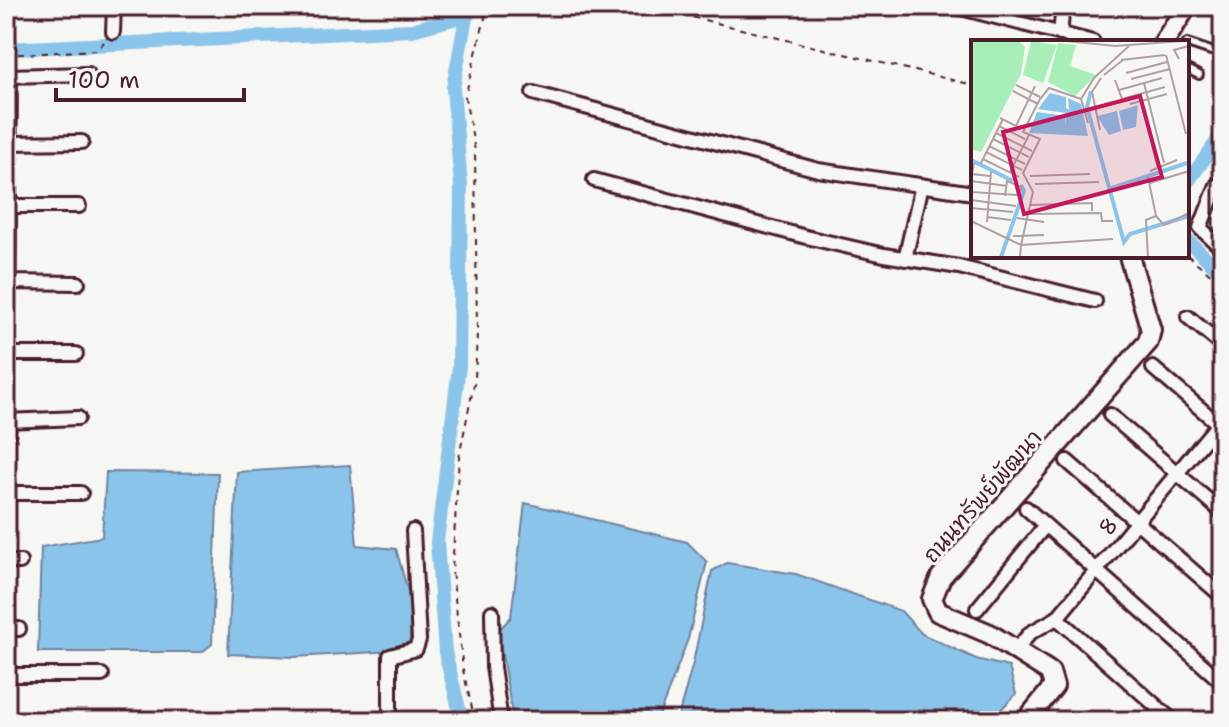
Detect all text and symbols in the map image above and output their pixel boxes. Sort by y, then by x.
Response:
inset map [971,40,1189,258]
scale bar [56,52,244,102]
text: 100 m [68,64,140,96]
street label: ถนนทรัพย์พัฒนา [917,424,1048,569]
street label: 8 [1092,511,1125,541]

